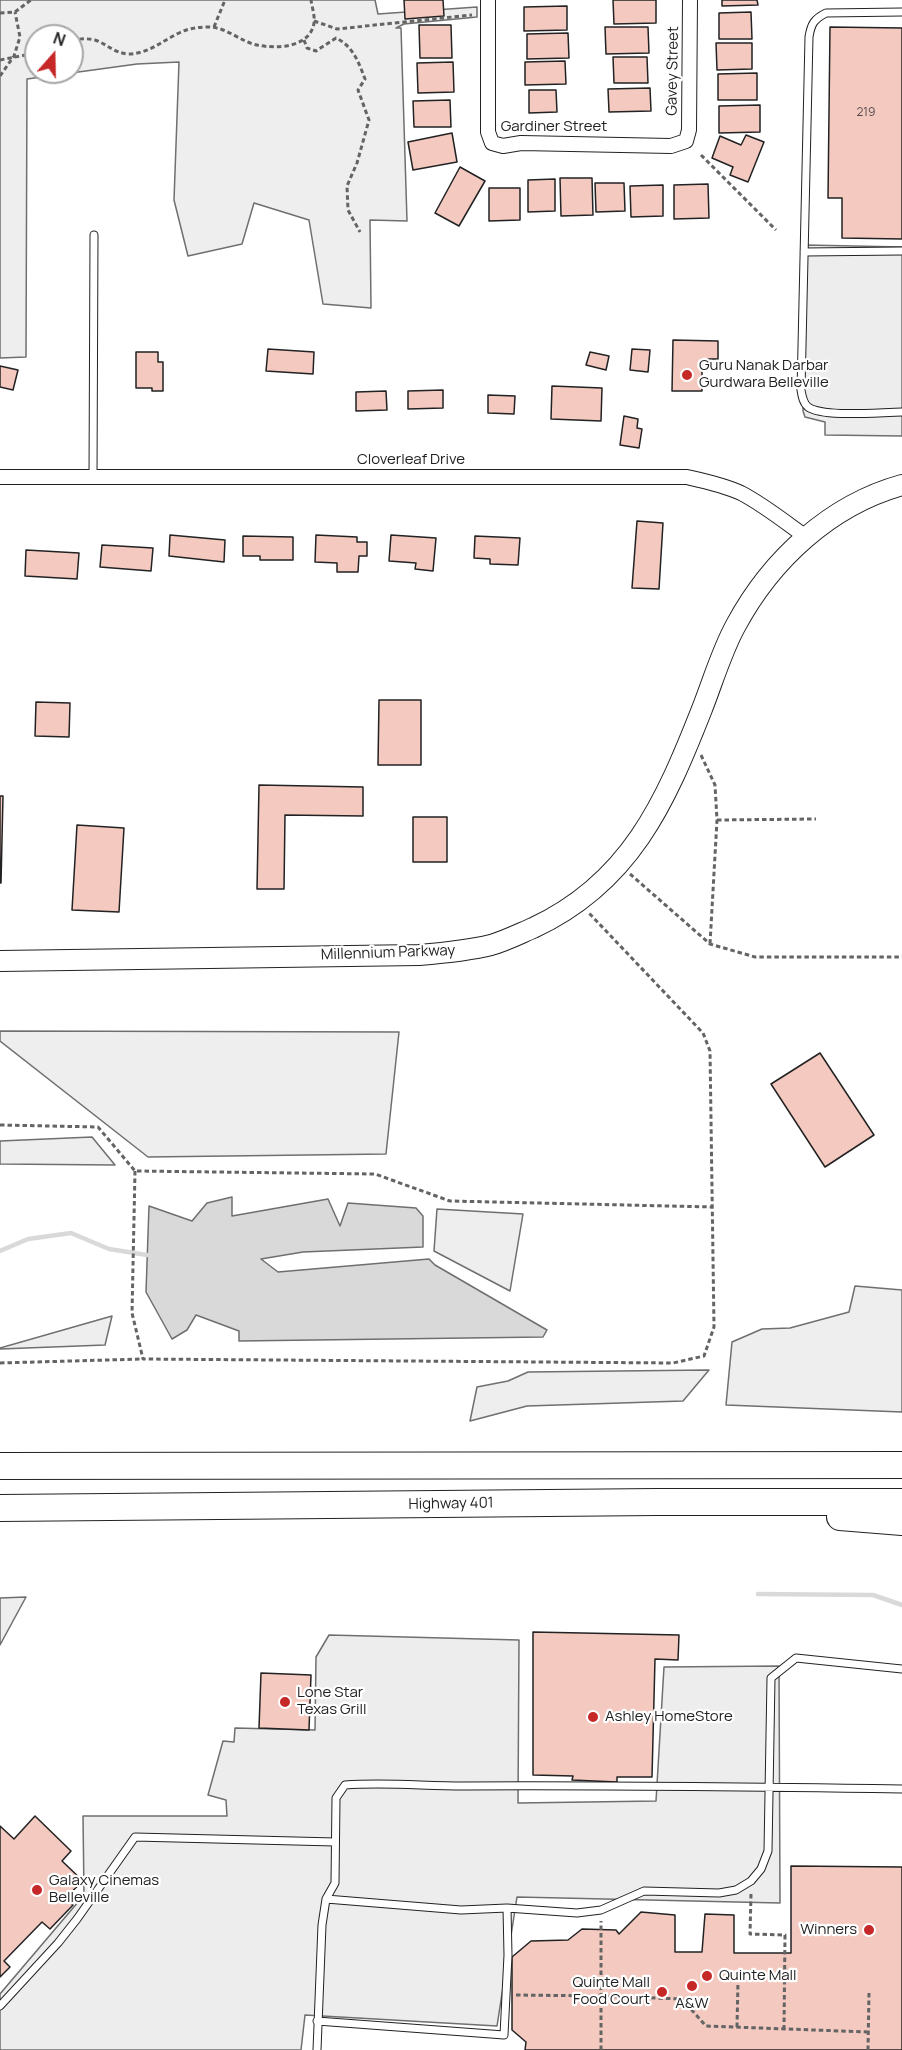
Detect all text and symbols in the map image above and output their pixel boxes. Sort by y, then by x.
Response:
north arrow [24,24,84,84]
street label: Gavey Street [663,26,683,116]
text: N [50,27,69,51]
house number: 219 [857,106,875,120]
street label: Gardiner Street [501,118,607,136]
place label: Guru Nanak Darbar Gurdwara Belleville [699,357,829,392]
marker: Guru Nanak Darbar Gurdwara Belleville [680,368,694,382]
street label: Cloverleaf Drive [357,451,465,469]
street label: Millennium Parkway [321,942,455,964]
street label: Highway 401 [408,1494,494,1514]
place label: Lone Star Texas Grill [297,1684,367,1719]
marker: Lone Star Texas Grill [278,1695,292,1709]
place label: Ashley HomeStore [605,1708,733,1726]
marker: Ashley HomeStore [586,1710,600,1724]
place label: Galaxy Cinemas Belleville [49,1872,159,1907]
marker: Galaxy Cinemas Belleville [30,1883,44,1897]
place label: Winners [800,1921,857,1939]
marker: Winners [862,1923,876,1937]
place label: Quinte Mall [719,1967,797,1985]
marker: Quinte Mall [700,1969,714,1983]
place label: Quinte Mall Food Court [572,1974,650,2009]
marker: A&W [685,1979,699,1993]
marker: Quinte Mall Food Court [655,1985,669,1999]
place label: A&W [675,1995,709,2013]

